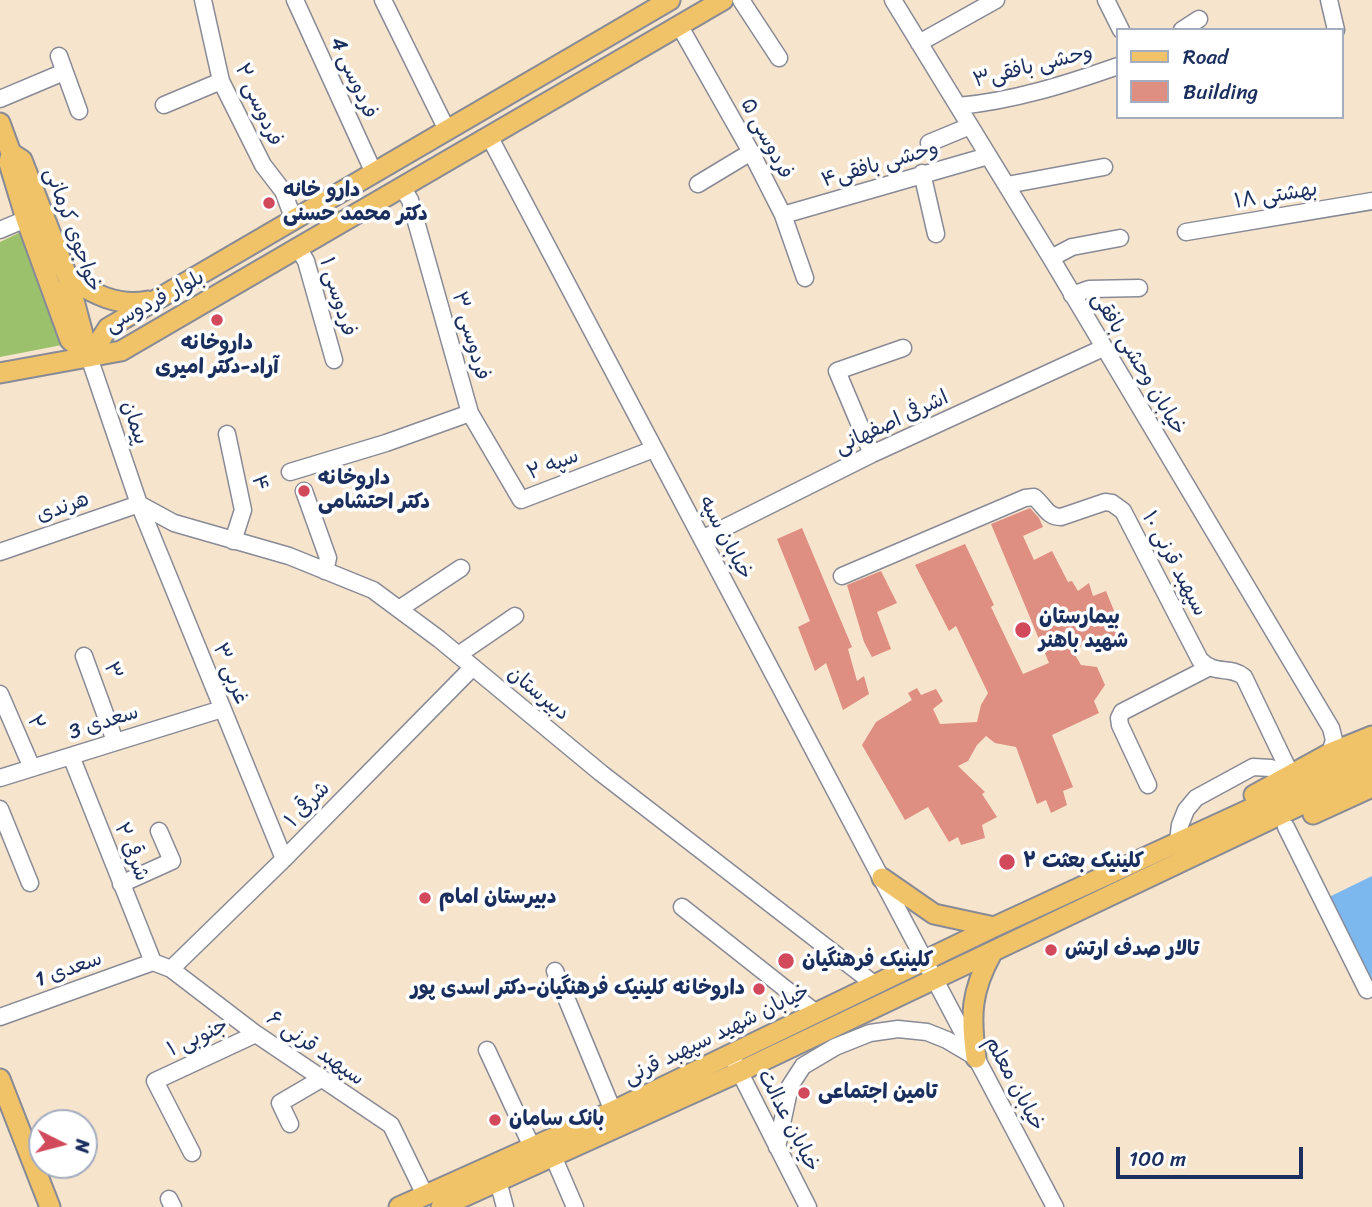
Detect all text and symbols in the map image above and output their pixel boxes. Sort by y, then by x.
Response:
legend [1116,28,1344,119]
street label: فردوسی 4 [324,33,382,123]
text: Road [1183,38,1228,76]
street label: وحشی بافقی۳ [971,40,1095,94]
street label: فردوسی ۲ [229,60,287,150]
text: Building [1183,73,1258,111]
street label: فردوسی ۵ [734,94,798,184]
street label: وحشی بافقی۴ [819,136,941,194]
street label: خواجوی کرمانی [38,165,106,295]
street label: بهشتی ۱۸ [1232,177,1320,215]
place label: دارو خانه دکتر محمد حسنی [283,178,428,228]
marker: دارو خانه دکتر محمد حسنی [261,195,277,211]
street label: فردوسی ۱ [313,255,361,339]
street label: بلوار فردوسی [101,265,209,339]
street label: خیابان وحشی بافقی [1085,288,1191,440]
street label: فردوسی ۳ [445,289,495,383]
marker: داروخانه آراد-دکتر امیری [209,312,225,328]
place label: داروخانه آراد-دکتر امیری [155,331,279,381]
street label: اشرفی اصفهانی [831,386,953,460]
street label: پیمان [115,398,153,448]
street label: سپه ۲ [524,444,582,486]
place label: داروخانه دکتر احتشامی [318,466,430,516]
street label: ۴ [245,473,273,493]
marker: داروخانه دکتر احتشامی [296,483,312,499]
street label: هرندی [33,487,93,529]
street label: خیابان سپه [692,492,758,584]
street label: سپهبد قرنی ۱۰ [1136,507,1212,621]
place label: بیمارستان شهید باهنر [1039,605,1128,655]
marker: بیمارستان شهید باهنر [1013,620,1033,640]
street label: ۳ غربی [206,640,254,708]
street label: ۳ [97,659,127,683]
street label: دبیرستان [502,661,574,727]
street label: سعدی 3 [66,700,142,746]
street label: ۲ [21,712,49,734]
street label: شرقی ۱ [280,777,336,833]
street label: شرقی ۲ [108,819,154,885]
place label: کلینیک بعثت ۲ [1023,849,1144,875]
marker: کلینیک بعثت ۲ [997,852,1017,872]
place label: دبیرستان امام [439,885,556,911]
marker: دبیرستان امام [417,890,433,906]
place label: تالار صدف ارتش [1065,937,1199,963]
marker: تالار صدف ارتش [1043,942,1059,958]
street label: سعدی 1 [32,946,106,994]
place label: کلینیک فرهنگیان [802,948,933,974]
marker: کلینیک فرهنگیان [776,951,796,971]
place label: داروخانه کلینیک فرهنگیان-دکتر اسدی پور [411,976,745,1002]
street label: خیابان شهید سپهبد قرنی [620,979,814,1091]
marker: داروخانه کلینیک فرهنگیان-دکتر اسدی پور [751,981,767,997]
street label: سپهبد قرنی ۶ [261,1006,369,1092]
street label: ۱ جنوبی [163,1013,233,1063]
street label: خیابان معلم [979,1032,1049,1136]
street label: خیابان عدالت [751,1066,825,1176]
place label: تامین اجتماعی [818,1080,937,1106]
marker: تامین اجتماعی [796,1085,812,1101]
place label: بانک سامان [509,1107,604,1133]
north arrow [28,1109,98,1179]
marker: بانک سامان [487,1112,503,1128]
scale bar [1120,1134,1307,1178]
text: N [65,1138,99,1154]
text: 100 m [1129,1140,1186,1178]

